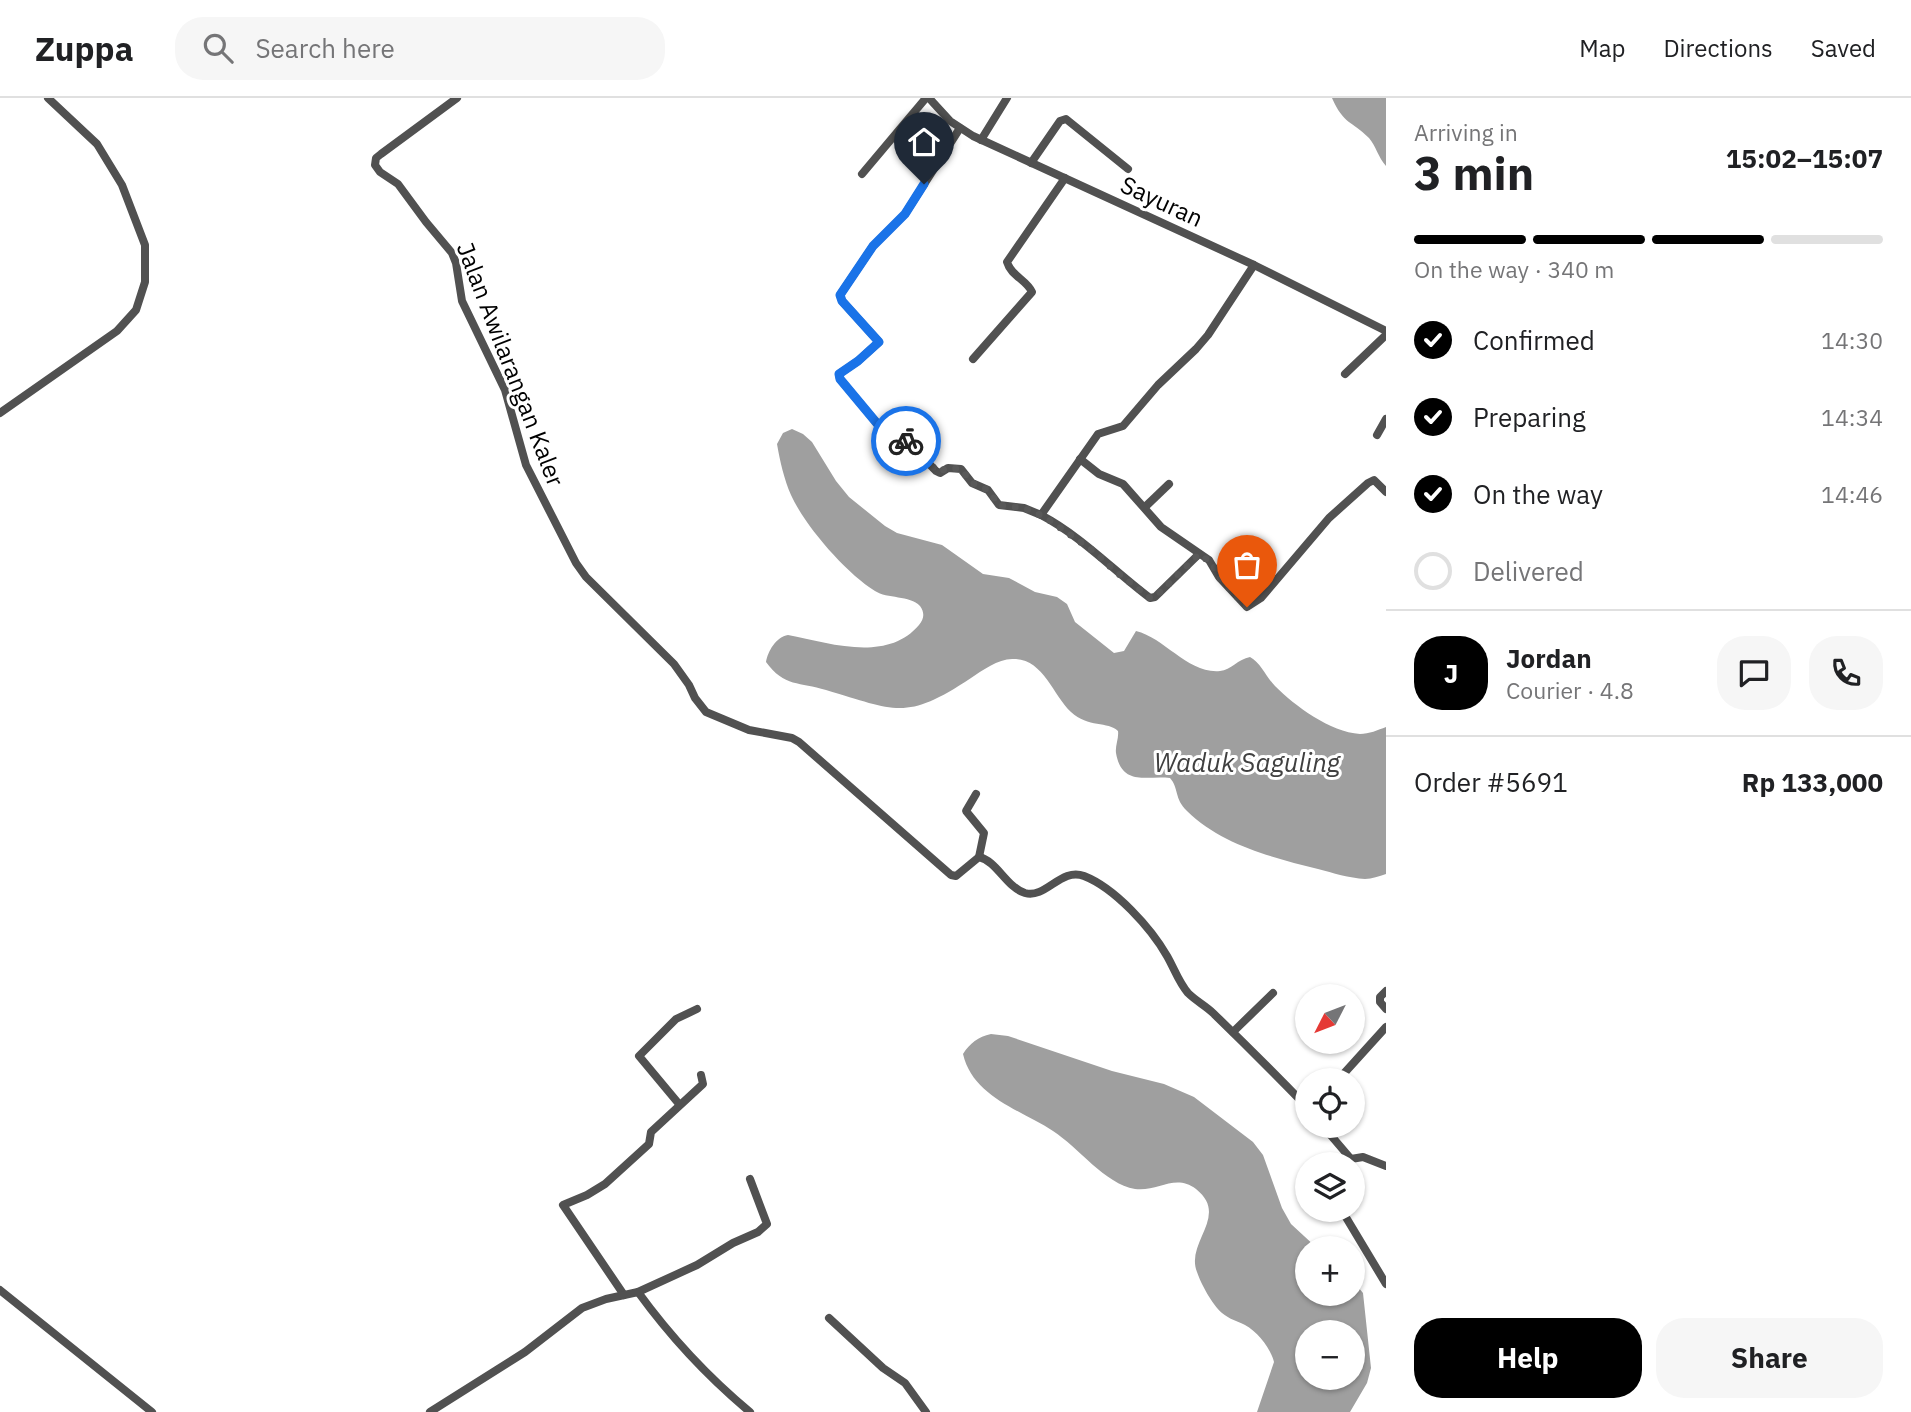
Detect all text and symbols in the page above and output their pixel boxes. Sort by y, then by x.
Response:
search box [175,17,665,80]
text: Zuppa [35,27,133,70]
icon: search [199,29,237,67]
text: Search here [255,31,395,65]
text: Map [1579,32,1625,64]
text: Directions [1663,32,1773,64]
text: Saved [1811,32,1876,64]
pin [894,112,954,184]
text: Arriving in [1414,117,1518,147]
icon: home [905,123,943,161]
text: 15:02–15:07 [1726,141,1883,175]
text: 3 min [1414,143,1534,203]
street label: Sayuran [1116,168,1208,234]
street label: Jalan Awilarangan Kaler [450,238,572,491]
text: On the way · 340 m [1414,254,1614,284]
icon: check [1414,321,1452,359]
text: Confirmed [1473,323,1595,357]
text: 14:30 [1821,325,1883,355]
icon: check [1414,398,1452,436]
text: Preparing [1473,400,1586,434]
text: 14:34 [1821,402,1883,432]
courier [871,406,941,476]
icon: bike [887,422,925,460]
icon: check [1414,475,1452,513]
text: On the way [1473,477,1603,511]
text: 14:46 [1821,479,1883,509]
pin [1217,535,1277,607]
icon: bag [1228,546,1266,584]
text: Delivered [1473,554,1584,588]
button: chat [1717,636,1791,710]
button: phone [1809,636,1883,710]
text: Jordan [1506,641,1592,675]
text: J [1444,656,1458,690]
text: Courier · 4.8 [1506,675,1634,705]
water label: Waduk Saguling [1154,745,1342,779]
text: Order #5691 [1414,765,1568,799]
text: Rp 133,000 [1742,765,1883,799]
north arrow [1295,984,1365,1054]
map controls [1295,984,1365,1390]
button: locate [1295,1068,1365,1138]
button: layers [1295,1152,1365,1222]
button: + [1295,1236,1365,1306]
button: Help [1414,1318,1642,1398]
button: Share [1656,1318,1883,1398]
button: − [1295,1320,1365,1390]

